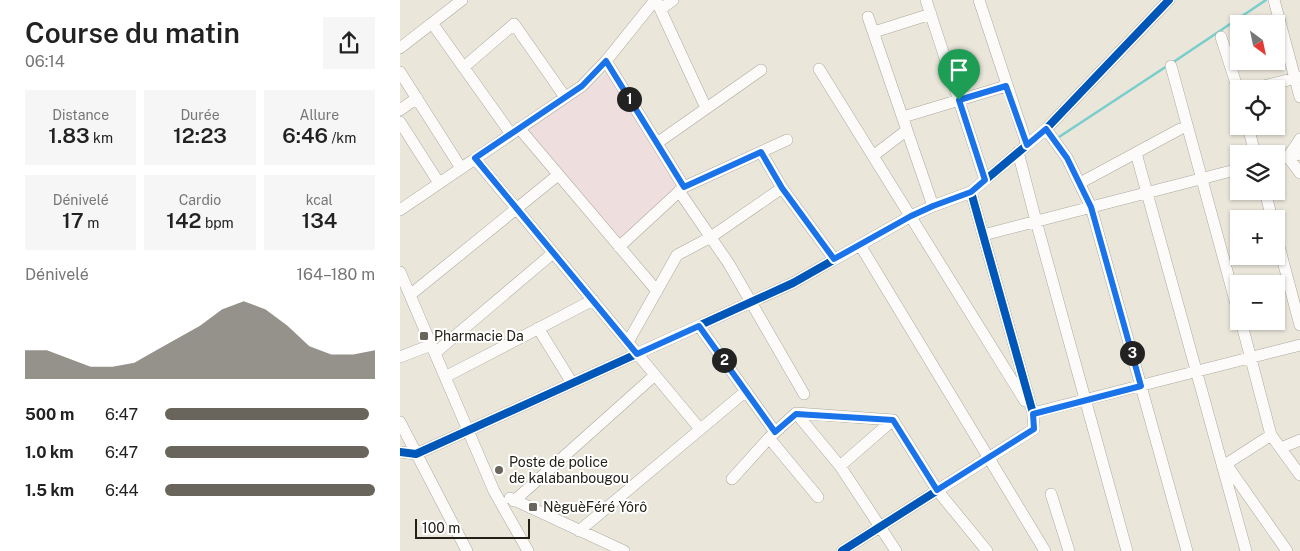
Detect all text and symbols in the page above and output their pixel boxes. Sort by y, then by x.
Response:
north arrow [1230,15,1285,70]
map controls [1230,15,1285,330]
text: Course du matin [25,16,240,49]
button: share [323,17,375,69]
pin [938,49,980,100]
text: 06:14 [25,52,65,71]
icon: arrive [945,56,973,84]
button: locate [1230,80,1285,135]
pin: 1 [616,86,642,112]
text: 1 [627,91,633,107]
text: Distance [52,107,109,123]
text: Durée [180,107,220,123]
text: Allure [300,107,339,123]
text: 1.83 [48,123,90,148]
text: 12:23 [173,123,227,148]
text: 6:46 [282,123,328,148]
text: km [90,130,113,146]
text: /km [328,130,356,146]
button: layers [1230,145,1285,200]
text: Dénivelé [53,192,109,208]
text: Cardio [179,192,221,208]
text: kcal [306,192,333,208]
text: 17 [62,208,84,233]
text: 142 [166,208,202,233]
text: 134 [301,208,337,233]
button: + [1230,210,1285,265]
text: m [84,215,99,231]
text: bpm [202,215,234,231]
text: Dénivelé [25,265,89,284]
text: 164–180 m [297,265,375,284]
button: − [1230,275,1285,330]
place label: Pharmacie Da [434,328,524,344]
marker: Pharmacie Da [418,330,430,342]
pin: 3 [1120,340,1144,366]
text: 3 [1128,345,1137,361]
pin: 2 [712,348,736,372]
text: 2 [720,352,729,368]
text: 500 m [25,405,74,424]
text: 6:47 [105,405,138,424]
text: 1.0 km [25,443,74,462]
text: 6:47 [105,443,138,462]
place label: Poste de police de kalabanbougou [509,454,629,486]
marker: Poste de police de kalabanbougou [493,464,505,476]
text: 1.5 km [25,481,74,500]
text: 6:44 [105,481,139,500]
place label: NèguèFéré Yôrô [543,499,647,515]
marker: NèguèFéré Yôrô [527,501,539,513]
scale bar [415,516,530,539]
text: 100 m [422,520,460,536]

